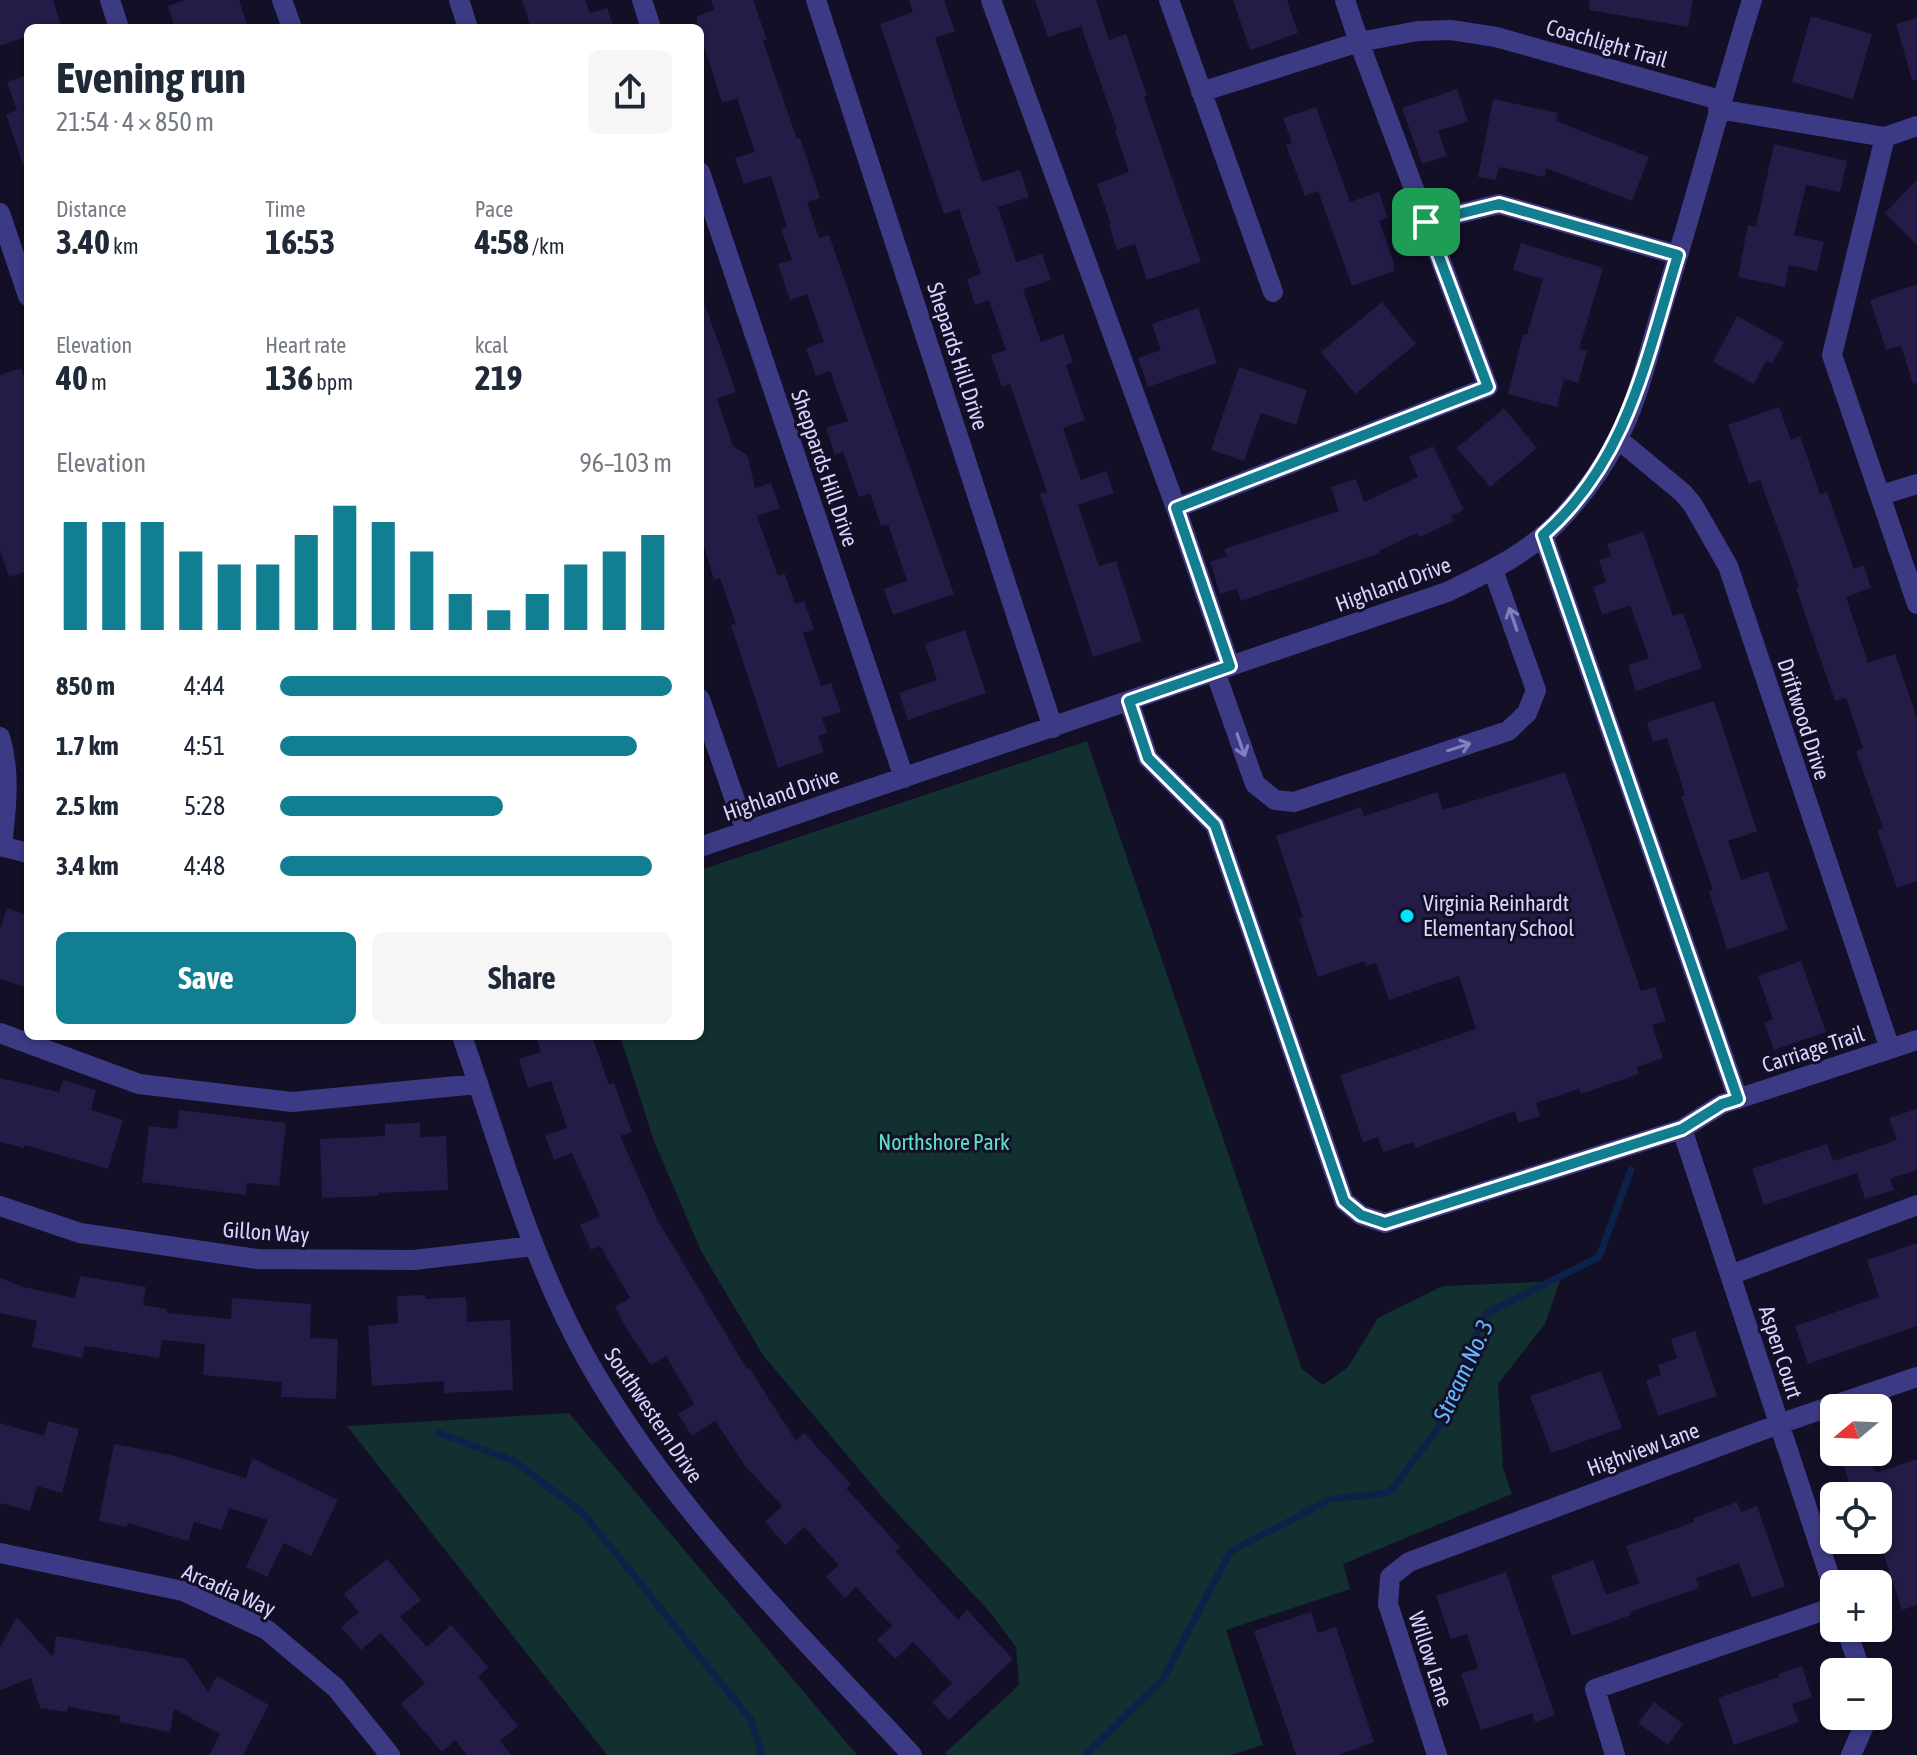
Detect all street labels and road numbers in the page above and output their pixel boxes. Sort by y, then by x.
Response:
street label: Coachlight Trail [1543,13,1671,73]
street label: Shepards Hill Drive [922,279,994,433]
street label: Sheppards Hill Drive [786,386,864,550]
street label: Highland Drive [1332,551,1454,617]
street label: Driftwood Drive [1772,655,1836,783]
street label: Highland Drive [720,762,842,826]
street label: Carriage Trail [1759,1020,1868,1078]
street label: Gillon Way [222,1216,310,1248]
street label: Aspen Court [1754,1302,1808,1402]
street label: Southwestern Drive [599,1343,709,1487]
street label: Highview Lane [1583,1417,1703,1481]
street label: Arcadia Way [179,1558,279,1622]
street label: Willow Lane [1403,1608,1459,1710]

